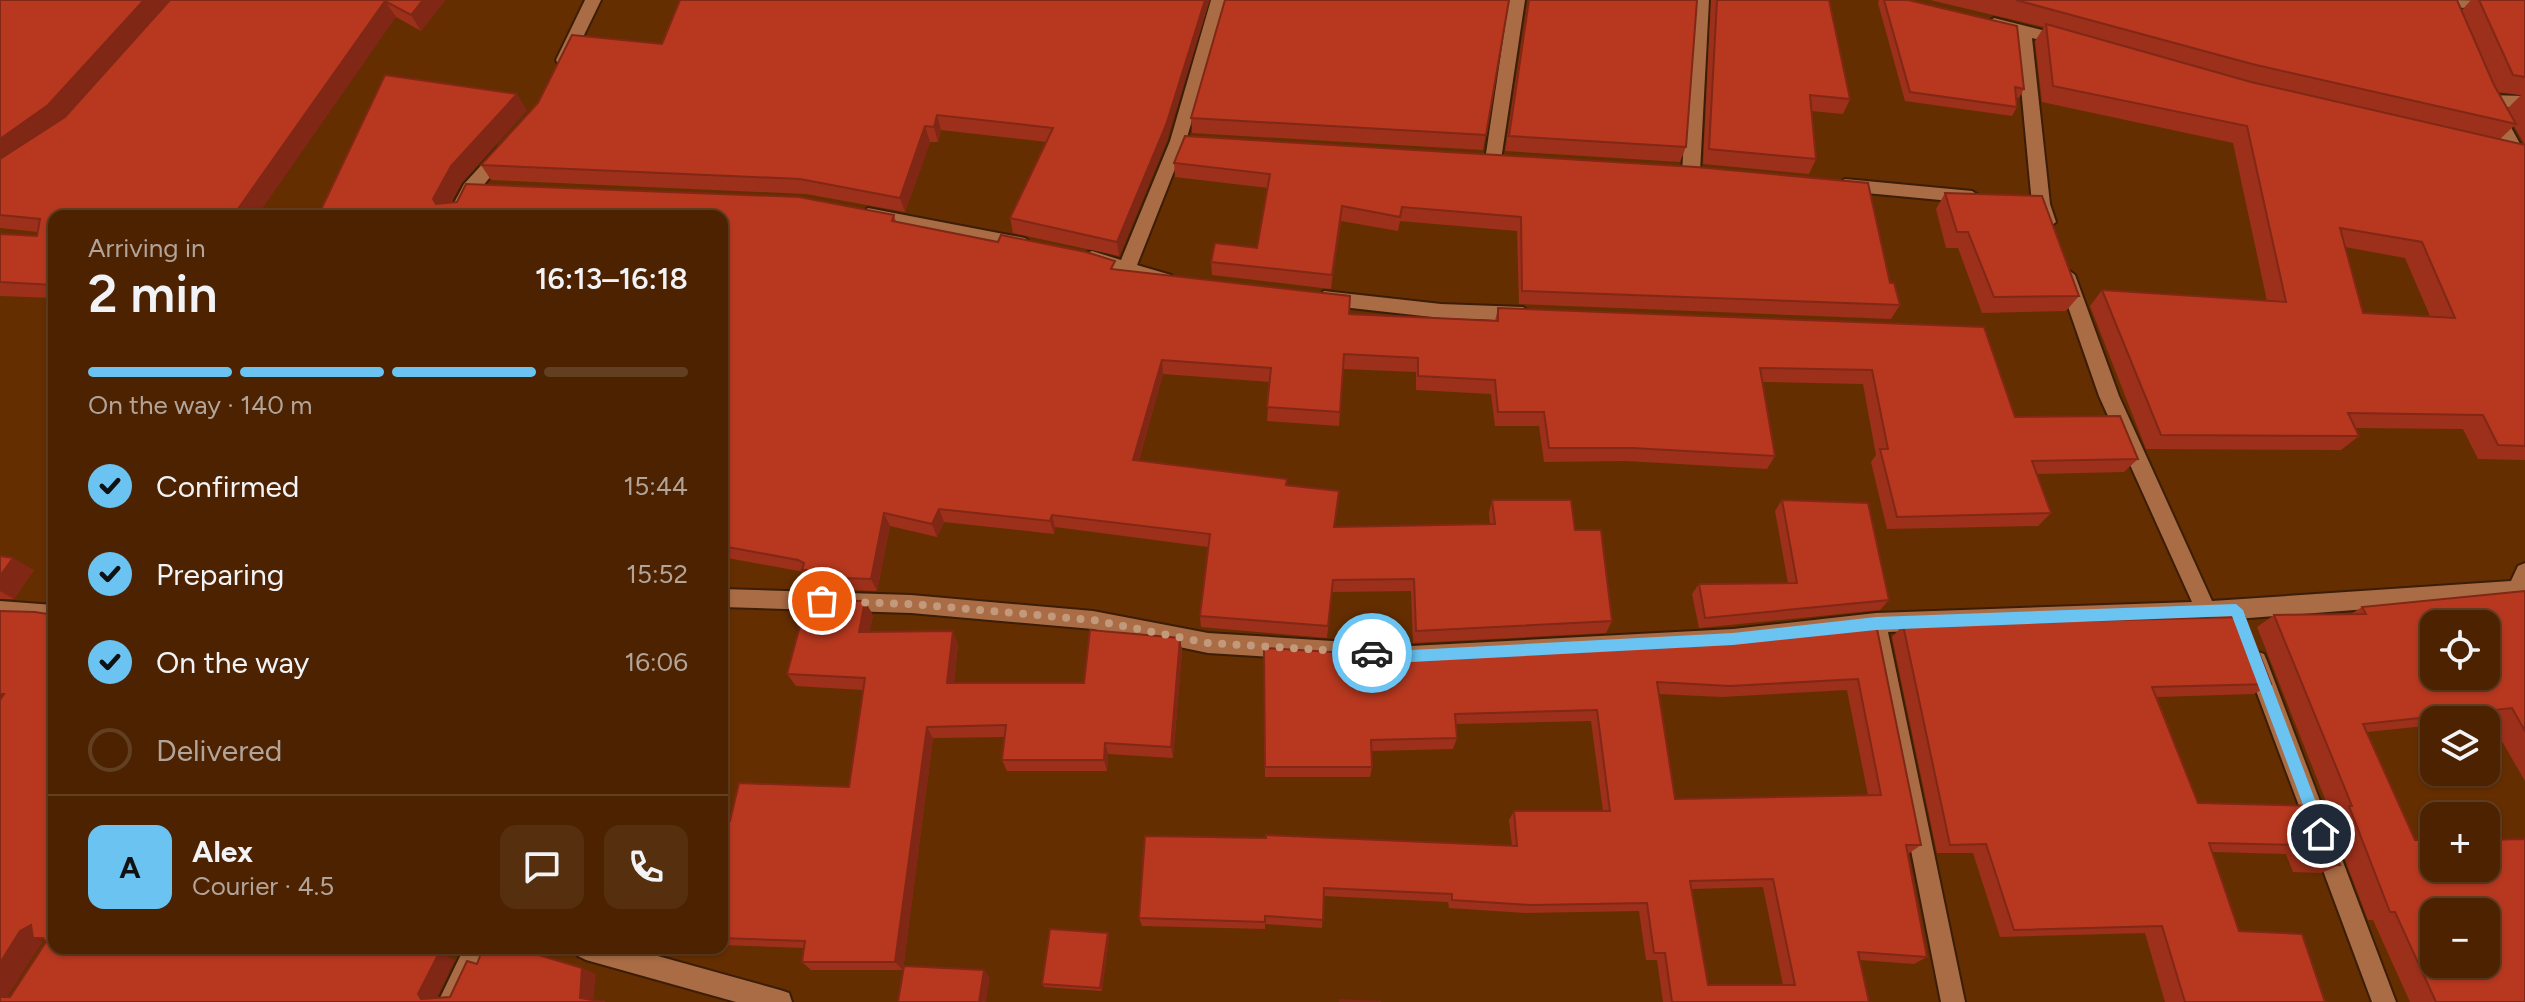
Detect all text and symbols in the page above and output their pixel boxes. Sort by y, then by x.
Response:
text: Arriving in [88,232,206,264]
text: 16:13–16:18 [535,260,688,297]
text: 2 min [88,263,217,325]
text: On the way · 140 m [88,389,312,421]
icon: check [88,464,132,508]
text: Confirmed [156,468,299,505]
text: 15:44 [623,470,688,502]
icon: check [88,552,132,596]
text: Preparing [156,556,284,593]
text: 15:52 [626,558,688,590]
pin [788,567,856,635]
icon: bag [800,579,844,623]
map controls [2420,610,2500,978]
button: locate [2420,610,2500,690]
courier [1332,613,1412,693]
icon: car [1350,631,1394,675]
icon: check [88,640,132,684]
text: On the way [156,644,309,681]
text: 16:06 [625,646,688,678]
button: layers [2420,706,2500,786]
text: Delivered [156,732,282,769]
pin [2287,800,2355,868]
button: + [2420,802,2500,882]
icon: home [2299,812,2343,856]
button: chat [500,825,584,909]
button: phone [604,825,688,909]
text: Alex [192,833,253,870]
text: A [119,849,141,886]
text: Courier · 4.5 [192,870,334,902]
button: − [2420,898,2500,978]

